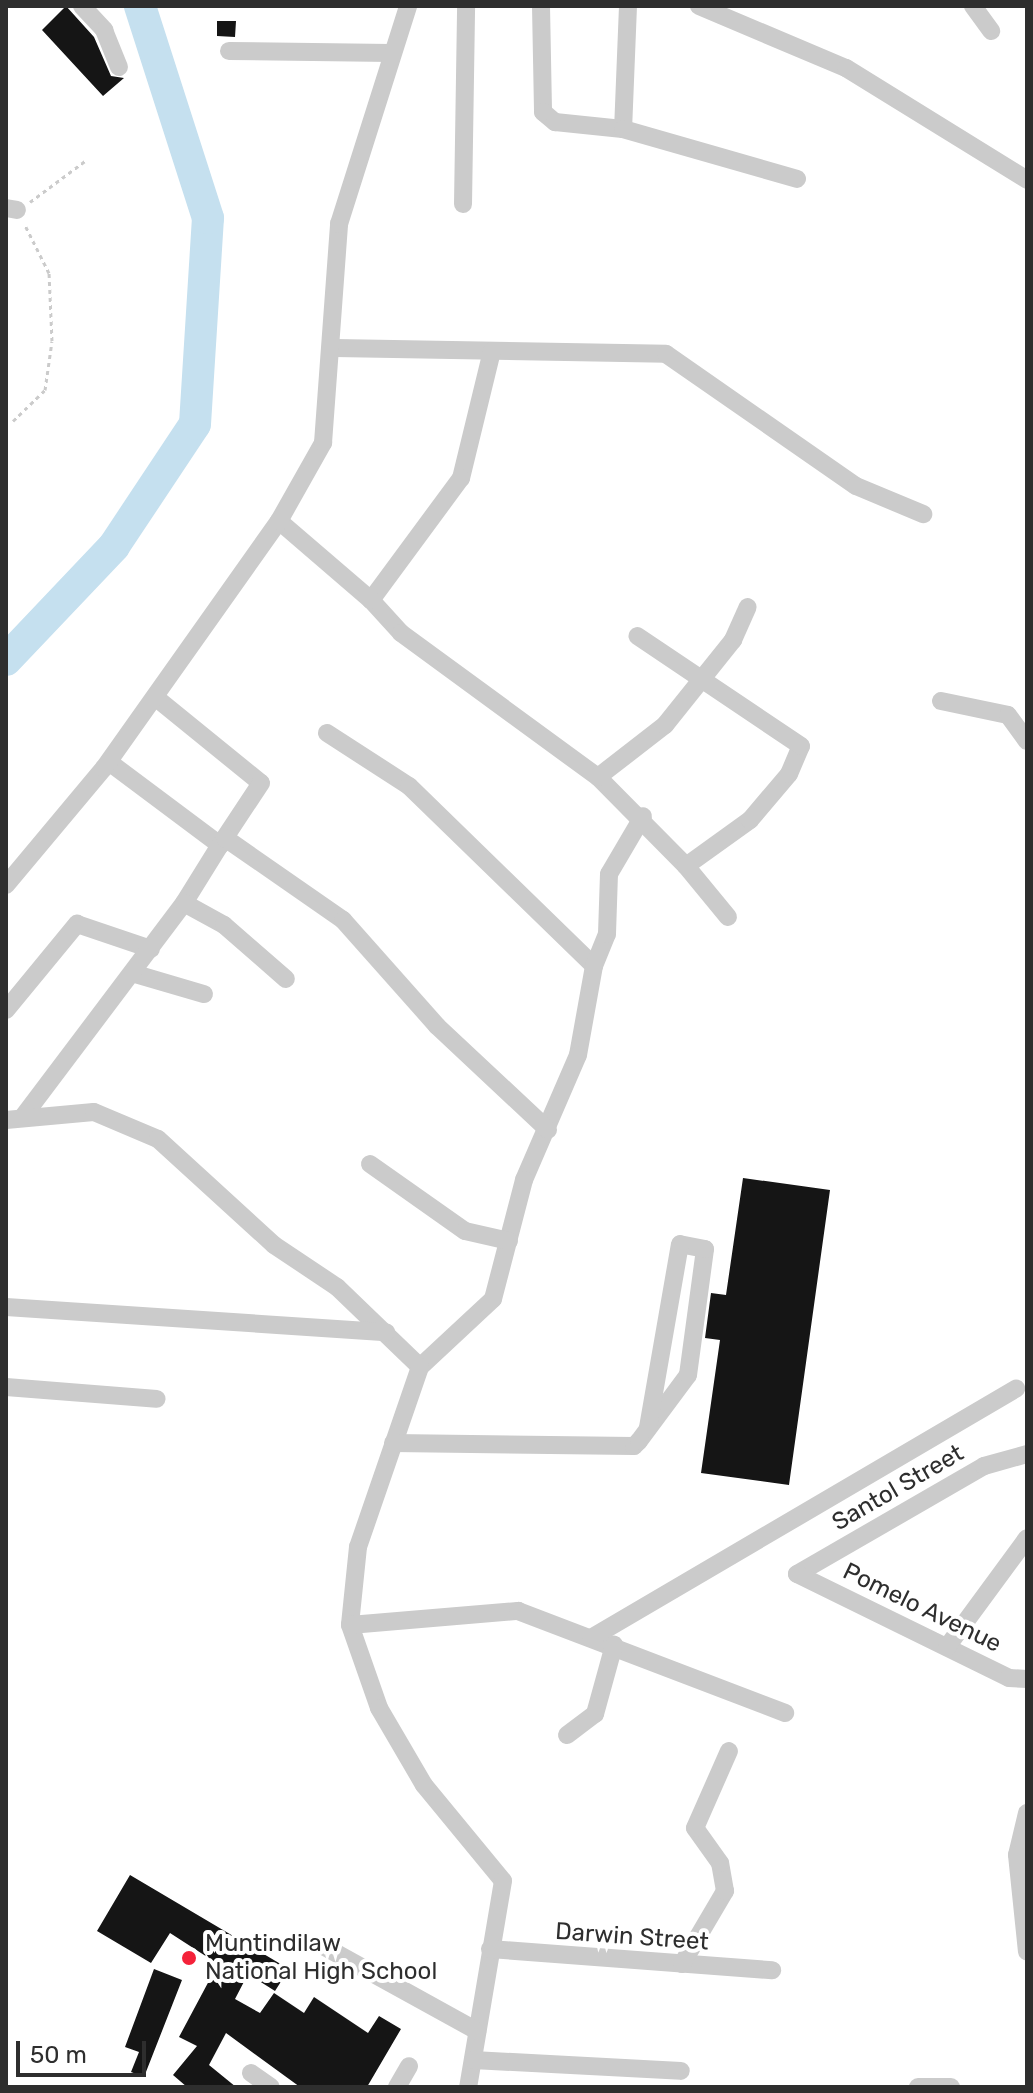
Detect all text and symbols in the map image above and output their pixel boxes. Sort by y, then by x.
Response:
street label: Santol Street [827,1439,969,1537]
street label: Pomelo Avenue [838,1557,1006,1659]
street label: Darwin Street [554,1917,710,1957]
place label: Muntindilaw National High School [205,1930,437,1986]
marker: Muntindilaw National High School [180,1949,198,1967]
scale bar [20,2025,150,2075]
text: 50 m [30,2041,87,2069]

